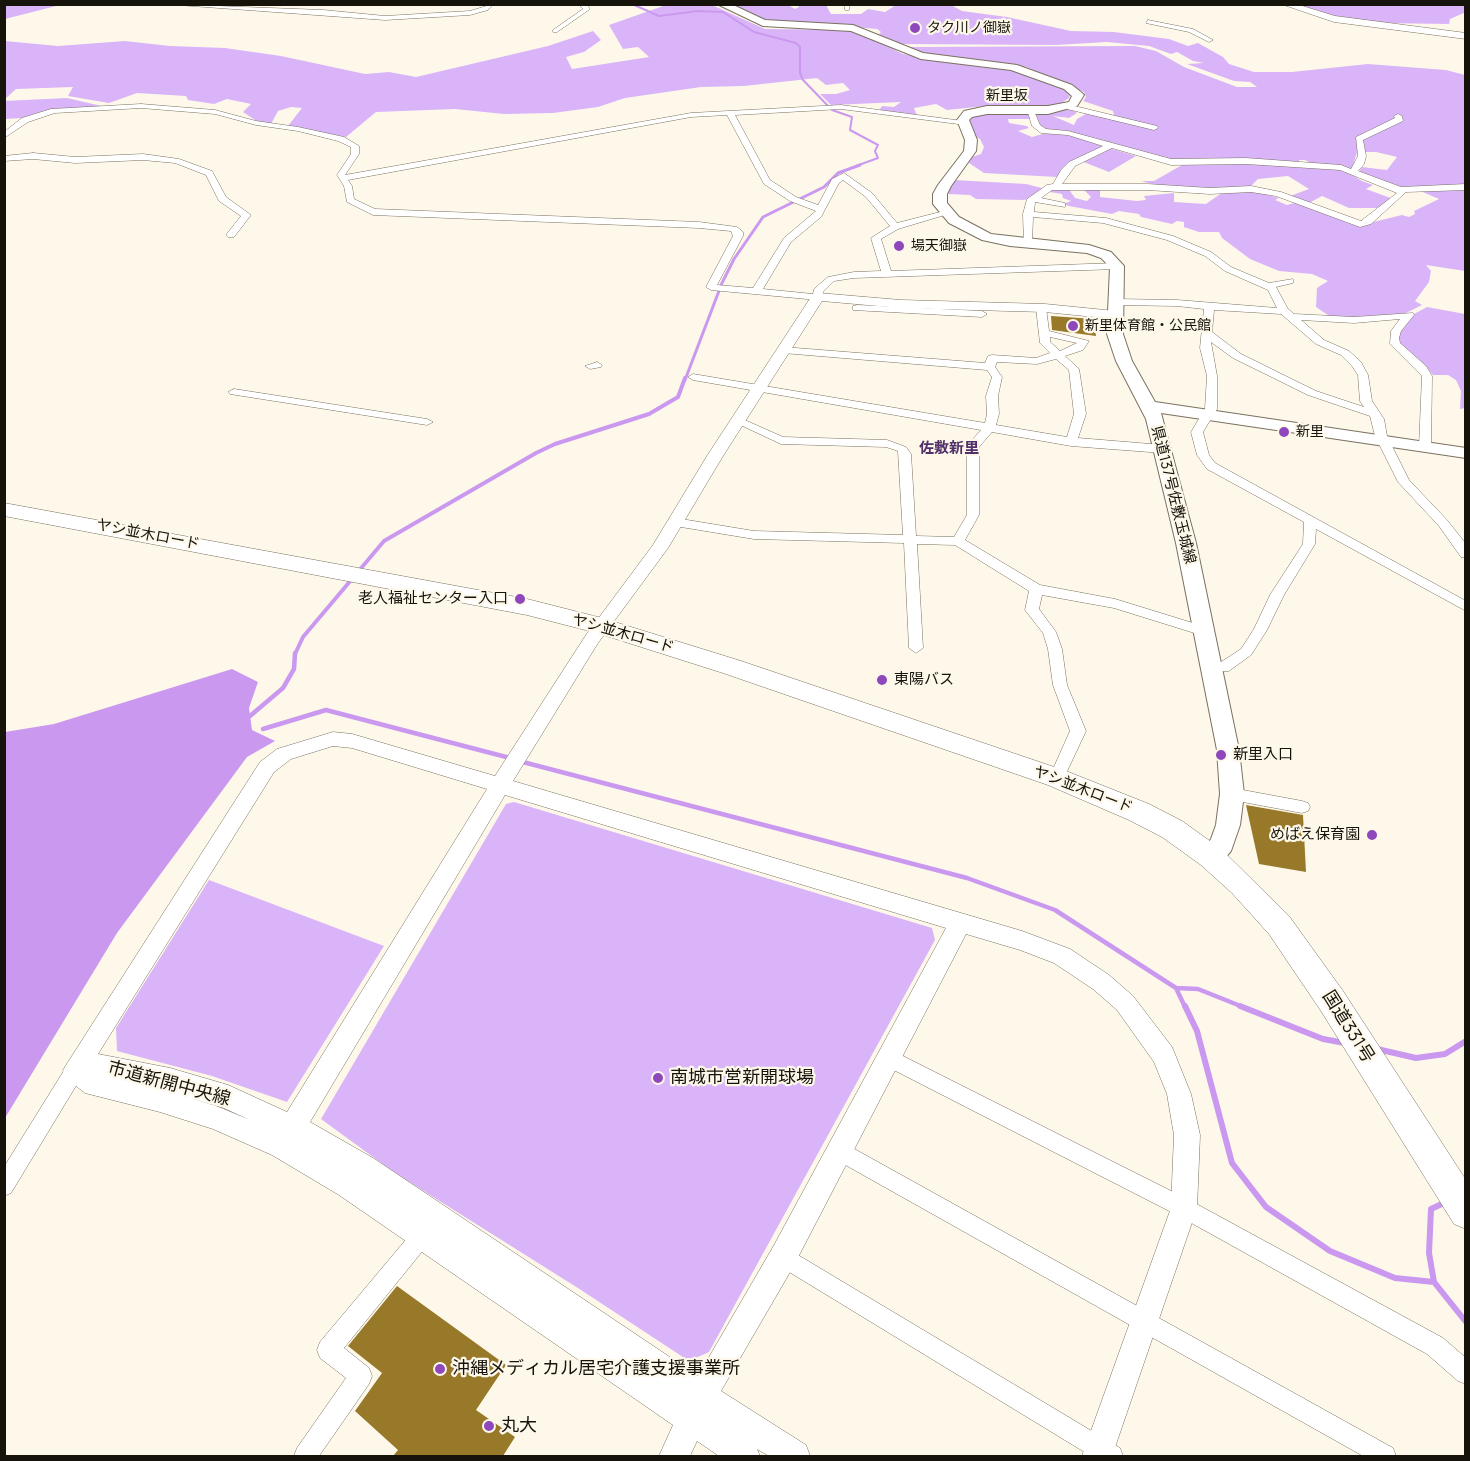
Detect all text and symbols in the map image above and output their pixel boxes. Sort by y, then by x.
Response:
place label: タク川ノ御嶽 [927,20,1011,36]
marker: タク川ノ御嶽 [908,21,922,35]
street label: 新里坂 [986,88,1028,104]
place label: 場天御嶽 [911,238,967,254]
marker: 場天御嶽 [892,239,906,253]
place label: 新里体育館・公民館 [1085,318,1211,334]
marker: 新里体育館・公民館 [1066,319,1080,333]
street label: 県道137号佐敷玉城線 [1147,424,1199,566]
place label: 新里 [1296,424,1324,440]
marker: 新里 [1277,425,1291,439]
district label: 佐敷新里 [919,440,979,458]
street label: ヤシ並木ロード [95,516,201,554]
place label: 老人福祉センター入口 [358,590,508,608]
marker: 老人福祉センター入口 [513,592,527,606]
street label: ヤシ並木ロード [570,611,676,657]
place label: 東陽バス [894,671,954,689]
marker: 東陽バス [875,673,889,687]
place label: 新里入口 [1233,746,1293,764]
marker: 新里入口 [1214,748,1228,762]
street label: ヤシ並木ロード [1031,763,1135,817]
place label: めばえ保育園 [1270,826,1360,844]
marker: めばえ保育園 [1365,828,1379,842]
street label: 国道331号 [1317,987,1379,1067]
street label: 市道新開中央線 [105,1057,233,1111]
place label: 南城市営新開球場 [670,1067,814,1089]
marker: 南城市営新開球場 [651,1071,665,1085]
place label: 沖縄メディカル居宅介護支援事業所 [452,1358,740,1380]
marker: 沖縄メディカル居宅介護支援事業所 [433,1362,447,1376]
place label: 丸大 [501,1415,537,1437]
marker: 丸大 [482,1419,496,1433]

